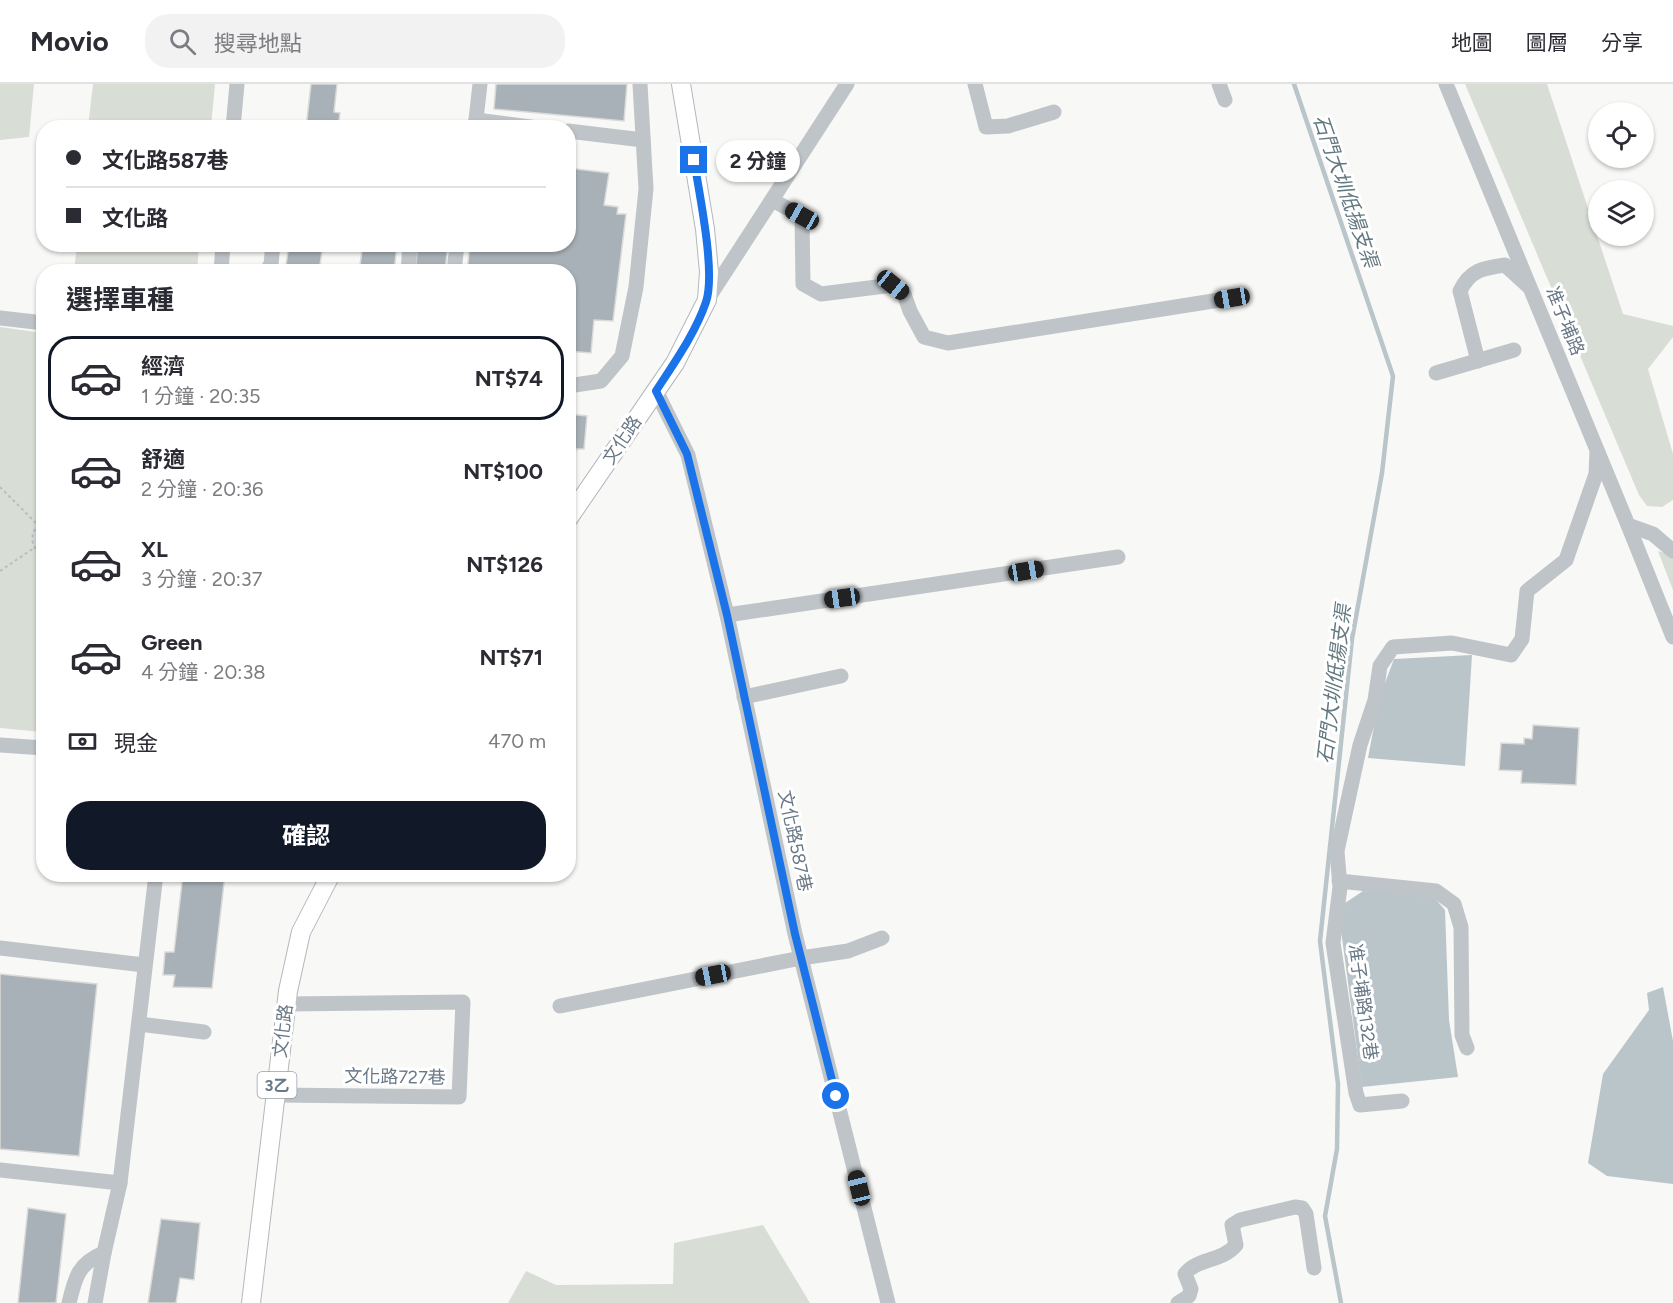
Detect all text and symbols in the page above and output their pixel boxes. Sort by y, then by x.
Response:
search box [145,14,565,68]
text: Movio [30,24,109,58]
icon: search [166,25,199,58]
text: 搜尋地點 [214,30,302,57]
text: 地圖 [1451,30,1493,55]
text: 圖層 [1526,30,1568,55]
text: 分享 [1601,30,1643,55]
map controls [1588,102,1654,246]
button: locate [1588,102,1654,168]
water label: 石門大圳低揚支渠 [1309,111,1384,273]
callout: 2 分鐘 [715,139,799,181]
route end [680,146,707,173]
text: 文化路587巷 [102,147,228,174]
text: 2 分鐘 [730,149,786,173]
button: layers [1588,180,1654,246]
car [782,199,822,233]
text: 文化路 [102,205,168,232]
car [873,267,913,303]
text: 選擇車種 [66,283,174,316]
street label: 准子埔路 [1541,284,1589,358]
car [1213,286,1251,310]
icon: car [69,351,123,405]
text: 經濟 [141,353,185,380]
text: NT$74 [475,365,543,392]
text: 1 分鐘 · 20:35 [141,384,261,408]
street label: 文化路 [598,411,646,469]
icon: car [69,444,123,498]
text: 舒適 [141,446,185,473]
text: NT$100 [463,458,543,485]
text: 2 分鐘 · 20:36 [141,477,263,501]
text: XL [141,536,168,563]
icon: car [69,537,123,591]
text: NT$126 [466,551,543,578]
car [1007,559,1045,583]
text: 3 分鐘 · 20:37 [141,567,262,591]
car [823,587,861,609]
water label: 石門大圳低揚支渠 [1312,600,1356,765]
text: Green [141,629,203,656]
icon: car [69,630,123,684]
text: NT$71 [479,644,543,671]
text: 4 分鐘 · 20:38 [141,660,266,684]
icon: cash [66,725,99,758]
text: 470 m [488,729,546,753]
text: 現金 [114,730,158,757]
street label: 文化路587巷 [774,788,816,894]
button: 確認 [66,801,546,870]
street label: 准子埔路132巷 [1344,942,1382,1062]
car [694,963,732,987]
street label: 文化路 [269,1003,297,1059]
street label: 文化路727巷 [344,1065,446,1089]
road number: 3乙 [258,1072,296,1098]
route start [822,1082,849,1109]
car [846,1168,872,1208]

